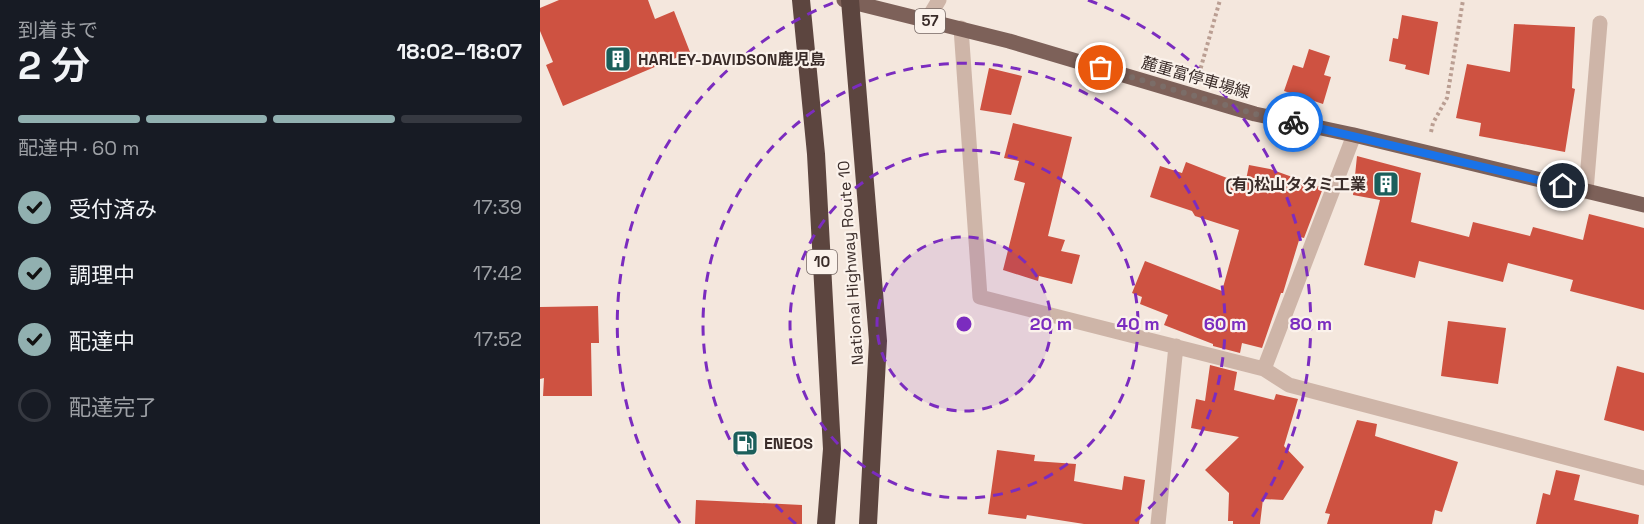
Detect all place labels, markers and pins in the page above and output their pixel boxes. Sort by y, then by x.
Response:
pin [1075,42,1126,93]
building icon: HARLEY-DAVIDSON鹿児島 [603,44,633,74]
place label: HARLEY-DAVIDSON鹿児島 [638,49,826,70]
pin [1537,160,1588,211]
building icon: (有)松山タタミ工業 [1371,169,1401,199]
place label: (有)松山タタミ工業 [1225,174,1366,195]
centre of rings [954,314,974,334]
fuel station icon: ENEOS [730,428,760,458]
place label: ENEOS [764,433,813,454]

